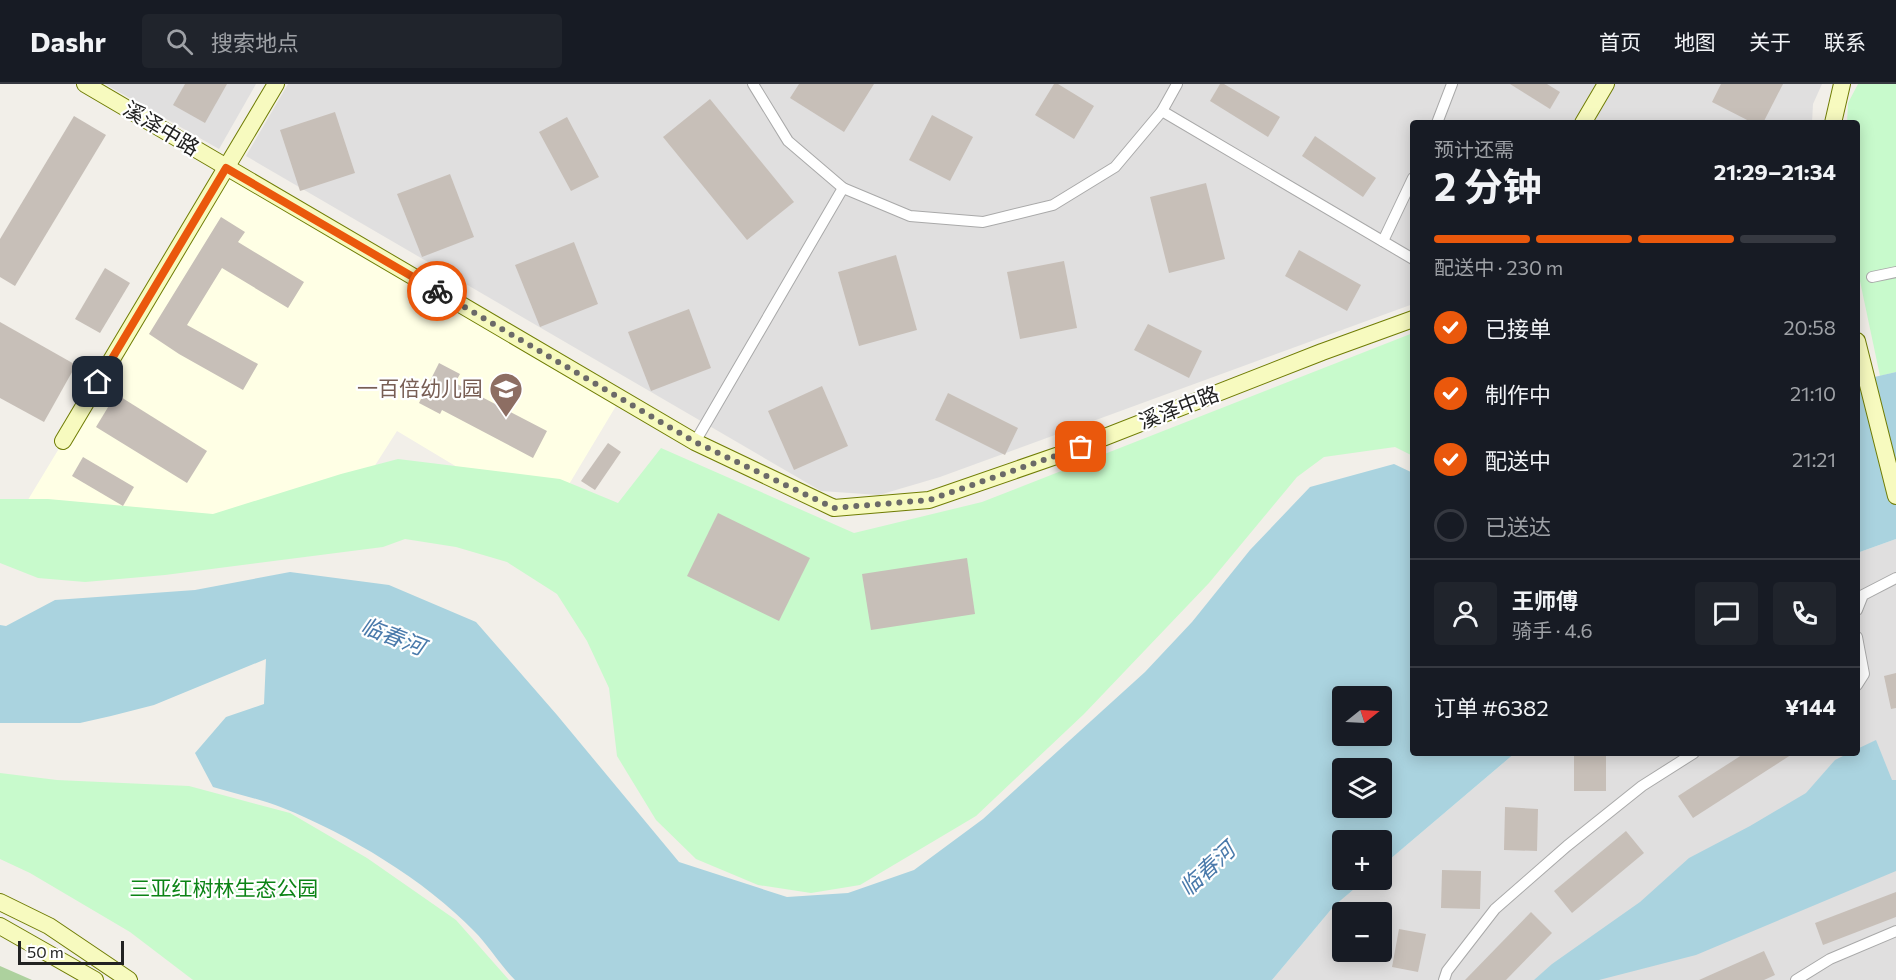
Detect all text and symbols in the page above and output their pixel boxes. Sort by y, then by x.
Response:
search box [142,14,562,68]
text: Dashr [30,24,106,58]
icon: search [163,25,196,58]
text: 搜索地点 [211,29,299,56]
text: 首页 [1599,29,1641,54]
text: 地图 [1674,29,1716,54]
text: 关于 [1749,29,1791,54]
text: 联系 [1824,29,1866,54]
street label: 溪泽中路 [119,95,204,160]
text: 预计还需 [1434,137,1514,161]
text: 21:29–21:34 [1714,158,1836,185]
text: 2 分钟 [1434,161,1542,209]
text: 配送中 · 230 m [1434,255,1563,279]
courier [407,261,467,321]
icon: bike [421,275,454,308]
icon: check [1434,311,1467,344]
text: 已接单 [1485,315,1551,342]
text: 20:58 [1784,315,1836,339]
pin [72,356,123,407]
icon: home [81,365,114,398]
school or university icon: 一百倍幼儿园 [488,371,524,418]
place label: 一百倍幼儿园 [357,375,483,400]
icon: check [1434,377,1467,410]
street label: 溪泽中路 [1135,380,1222,433]
text: 制作中 [1485,381,1551,408]
text: 21:10 [1790,381,1836,405]
pin [1055,421,1106,472]
icon: bag [1064,430,1097,463]
icon: check [1434,443,1467,476]
text: 配送中 [1485,447,1551,474]
text: 21:21 [1792,447,1836,471]
text: 已送达 [1485,513,1551,540]
button: person [1434,582,1497,645]
button: chat [1695,582,1758,645]
button: phone [1773,582,1836,645]
text: 王师傅 [1512,587,1578,614]
water label: 临春河 [358,611,433,661]
text: 骑手 · 4.6 [1512,618,1593,642]
north arrow [1332,686,1392,746]
map controls [1332,686,1392,962]
text: ¥144 [1785,693,1836,720]
text: 订单 #6382 [1434,694,1549,721]
button: layers [1332,758,1392,818]
button: + [1332,830,1392,890]
water label: 临春河 [1173,834,1243,901]
park label: 三亚红树林生态公园 [130,875,319,900]
button: − [1332,902,1392,962]
scale bar [18,938,124,966]
text: 50 m [27,942,64,961]

